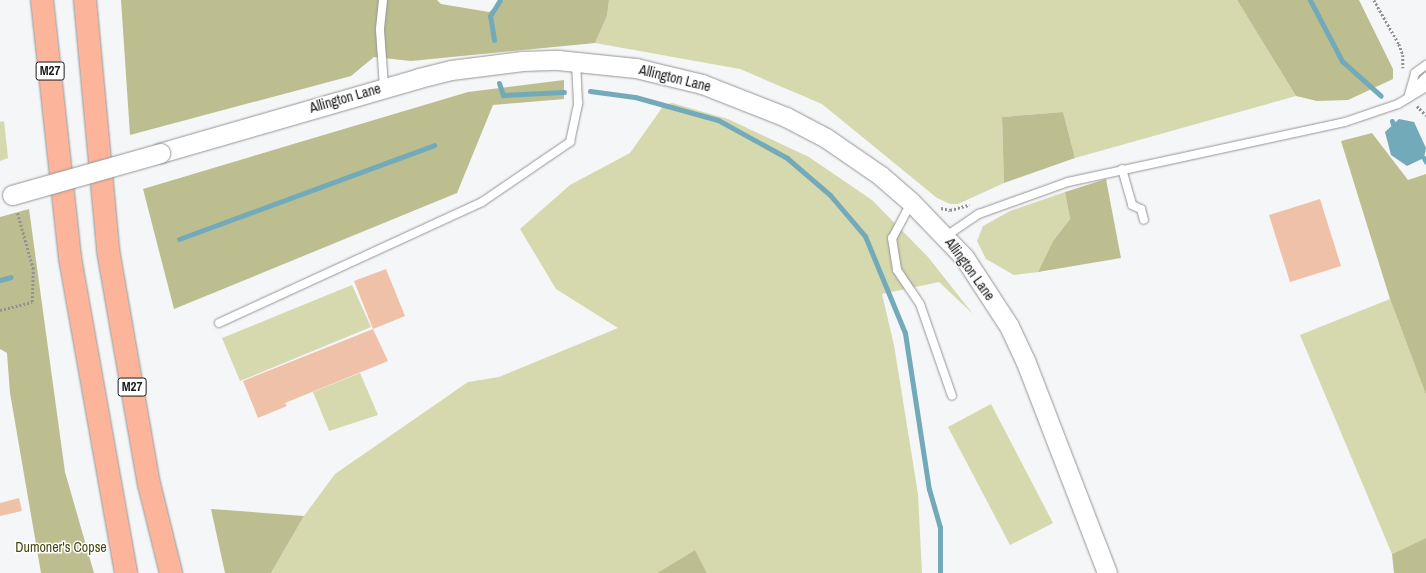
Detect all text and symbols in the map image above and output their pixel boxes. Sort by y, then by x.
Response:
road number: M27 [35,60,65,82]
street label: Allington Lane [637,61,713,95]
street label: Allington Lane [307,80,383,116]
street label: Allington Lane [942,234,998,304]
road number: M27 [117,376,147,398]
park label: Dumoner's Copse [15,539,107,555]

